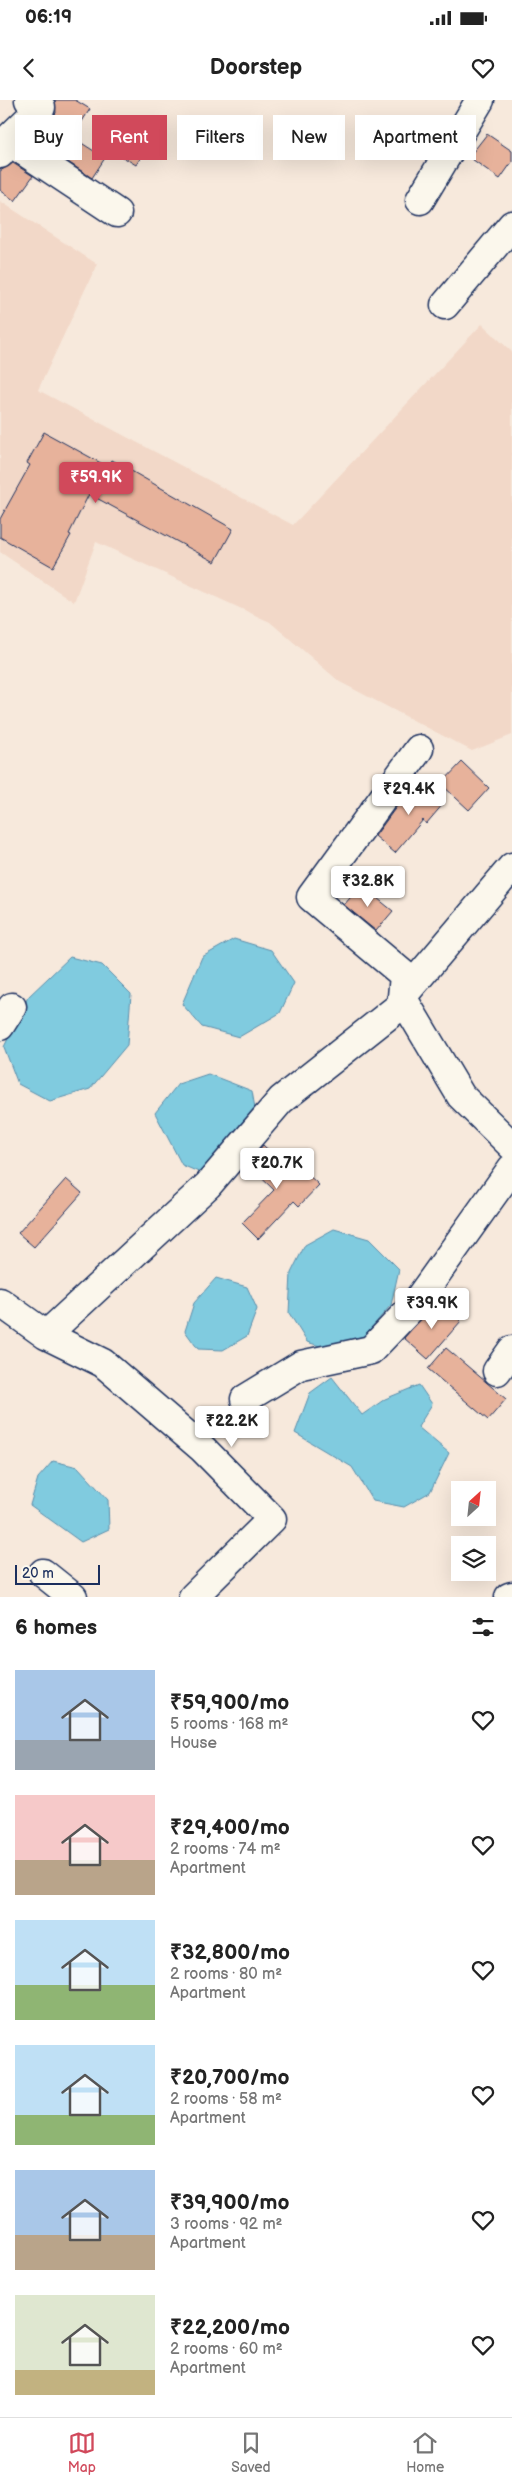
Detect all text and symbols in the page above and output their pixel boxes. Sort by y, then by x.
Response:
text: 06:19 [25,6,72,29]
icon: back [15,54,43,82]
text: Doorstep [210,54,302,81]
icon: heart [469,54,497,82]
chip: Buy [15,115,82,160]
chip: Rent [92,115,167,160]
chip: Filters [177,115,263,160]
chip: New [273,115,345,160]
chip: Apartment [355,115,476,160]
pin: ₹59.9K [55,462,137,504]
text: ₹59.9K [70,468,122,487]
pin: ₹29.4K [368,774,450,816]
text: ₹29.4K [383,780,435,799]
pin: ₹32.8K [327,866,409,908]
text: ₹32.8K [342,872,394,891]
pin: ₹20.7K [236,1148,318,1190]
text: ₹20.7K [251,1154,303,1173]
pin: ₹39.9K [391,1288,473,1330]
text: ₹39.9K [406,1294,458,1313]
pin: ₹22.2K [191,1406,273,1448]
text: ₹22.2K [206,1412,258,1431]
north arrow [451,1481,496,1526]
map controls [451,1481,496,1581]
button: layers [451,1536,496,1581]
scale bar [15,1562,100,1585]
text: 20 m [22,1565,54,1582]
icon: filters [469,1613,497,1641]
text: 6 homes [15,1615,97,1640]
icon: home [55,1690,115,1750]
text: ₹59,900/mo [170,1690,289,1715]
icon: heart [469,1706,497,1734]
text: 5 rooms · 168 m² [170,1715,288,1734]
text: House [170,1734,217,1753]
icon: home [55,1815,115,1875]
text: ₹29,400/mo [170,1815,290,1840]
icon: heart [469,1831,497,1859]
text: 2 rooms · 74 m² [170,1840,281,1859]
text: Apartment [170,1859,246,1878]
icon: home [55,1940,115,2000]
text: ₹32,800/mo [170,1940,290,1965]
icon: heart [469,1956,497,1984]
text: 2 rooms · 80 m² [170,1965,282,1984]
text: Apartment [170,1984,246,2003]
icon: home [55,2065,115,2125]
text: ₹20,700/mo [170,2065,289,2090]
icon: heart [469,2081,497,2109]
text: 2 rooms · 58 m² [170,2090,282,2109]
text: Apartment [170,2109,246,2128]
icon: home [55,2190,115,2250]
text: ₹39,900/mo [170,2190,289,2215]
icon: heart [469,2206,497,2234]
text: 3 rooms · 92 m² [170,2215,283,2234]
text: Apartment [170,2234,246,2253]
icon: home [55,2315,115,2375]
text: ₹22,200/mo [170,2315,290,2340]
icon: heart [469,2331,497,2359]
text: 2 rooms · 60 m² [170,2340,283,2359]
text: Apartment [170,2359,246,2378]
tab: Map [68,2429,96,2476]
tab: Saved [231,2429,271,2476]
tab: Home [406,2429,444,2476]

